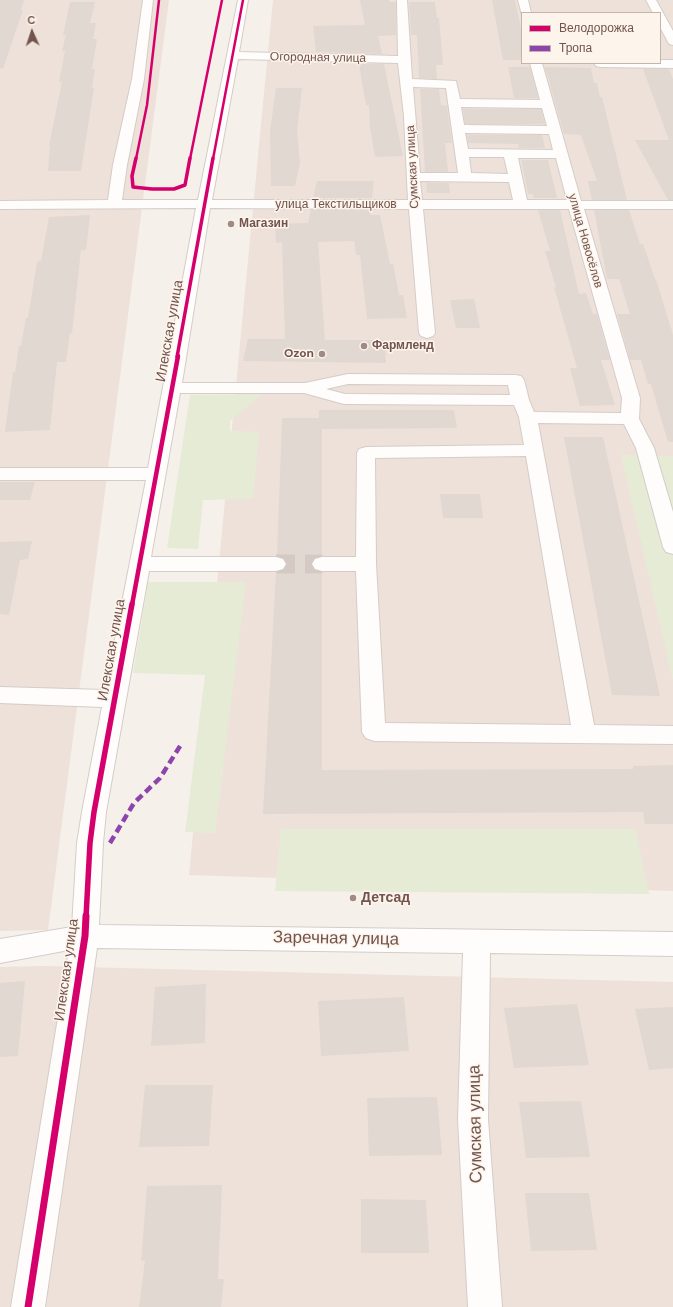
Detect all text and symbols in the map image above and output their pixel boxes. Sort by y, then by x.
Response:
north arrow [12,12,52,52]
legend [521,12,661,64]
text: С [27,13,36,27]
text: Велодорожка [559,20,634,36]
text: Тропа [559,40,592,56]
street label: Огородная улица [270,50,366,66]
street label: Сумская улица [404,125,422,209]
street label: улица Новосёлов [565,192,605,290]
street label: улица Текстильщиков [275,198,397,212]
place label: Магазин [239,217,288,231]
marker: Магазин [226,219,236,229]
street label: Илекская улица [153,279,187,383]
place label: Фармленд [372,339,434,353]
marker: Фармленд [359,341,369,351]
place label: Ozon [284,347,314,361]
marker: Ozon [317,349,327,359]
street label: Илекская улица [95,598,129,702]
place label: Детсад [361,890,410,906]
marker: Детсад [348,893,358,903]
street label: Илекская улица [51,918,83,1022]
street label: Заречная улица [273,928,399,950]
street label: Сумская улица [465,1065,487,1183]

